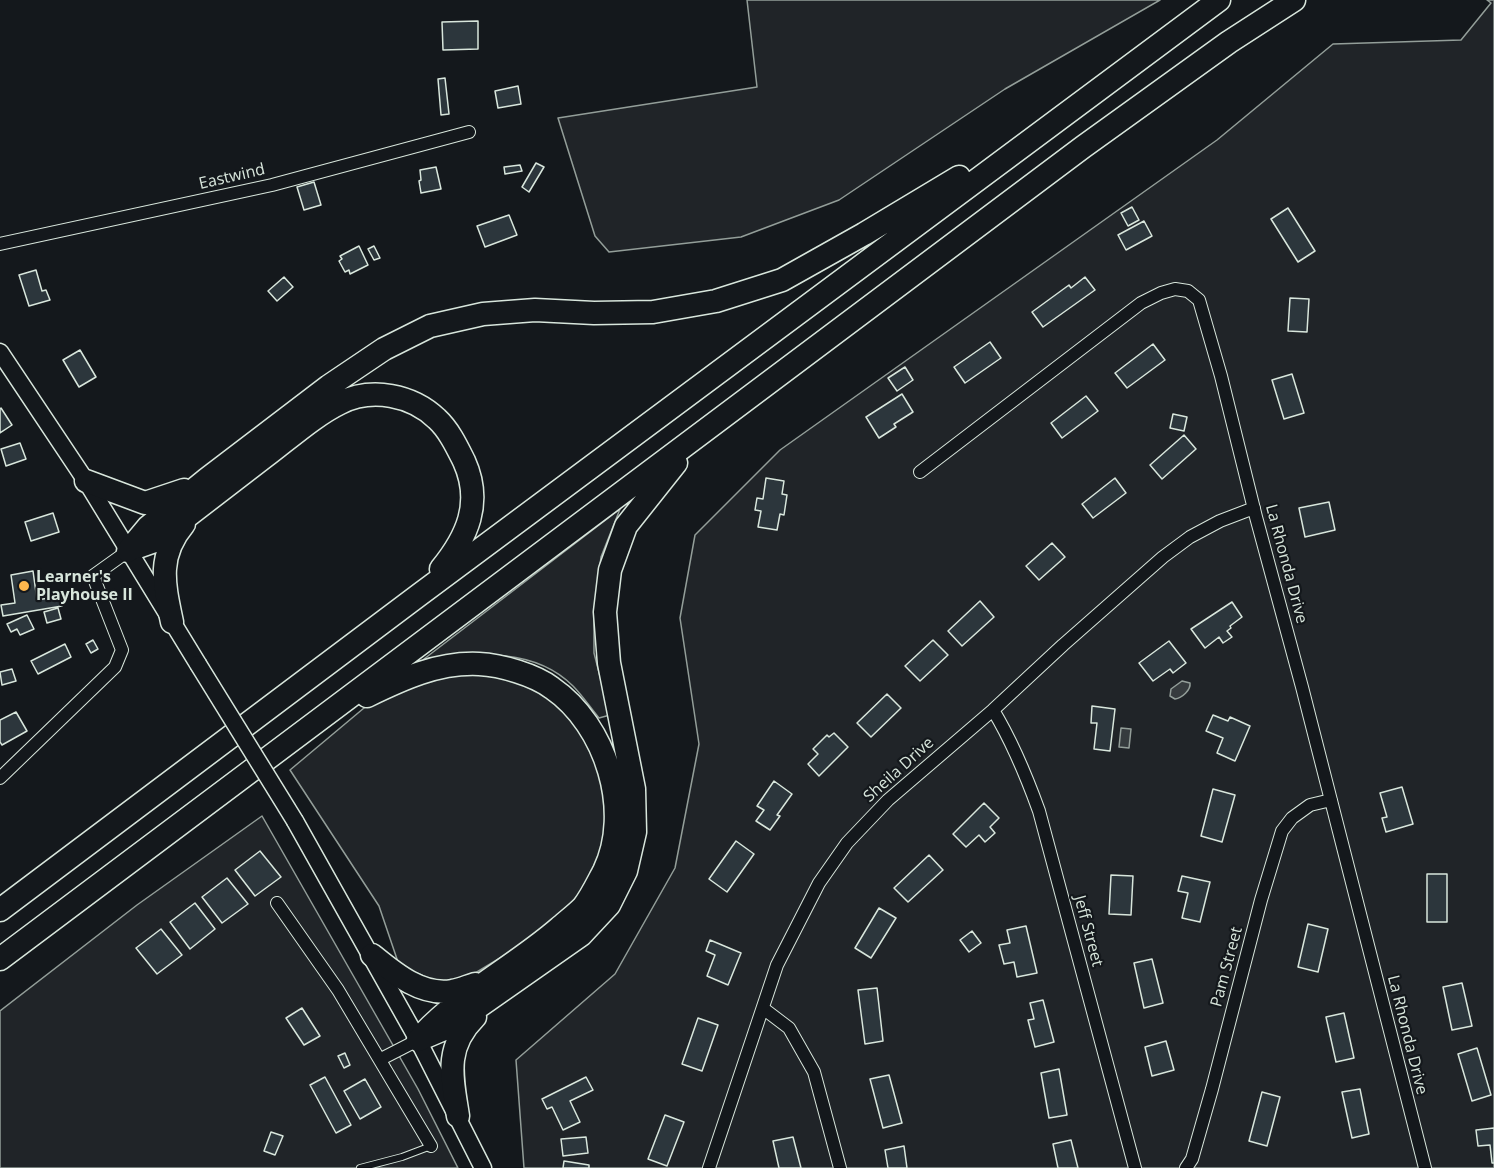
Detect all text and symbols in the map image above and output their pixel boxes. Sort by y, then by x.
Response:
street label: Eastwind [197,160,267,194]
street label: La Rhonda Drive [1261,502,1311,626]
place label: Learner's Playhouse II [36,567,133,605]
marker: Learner's Playhouse II [17,579,31,593]
street label: Sheila Drive [860,733,938,807]
street label: Jeff Street [1069,893,1107,969]
street label: Pam Street [1207,925,1247,1009]
street label: La Rhonda Drive [1383,973,1431,1097]

